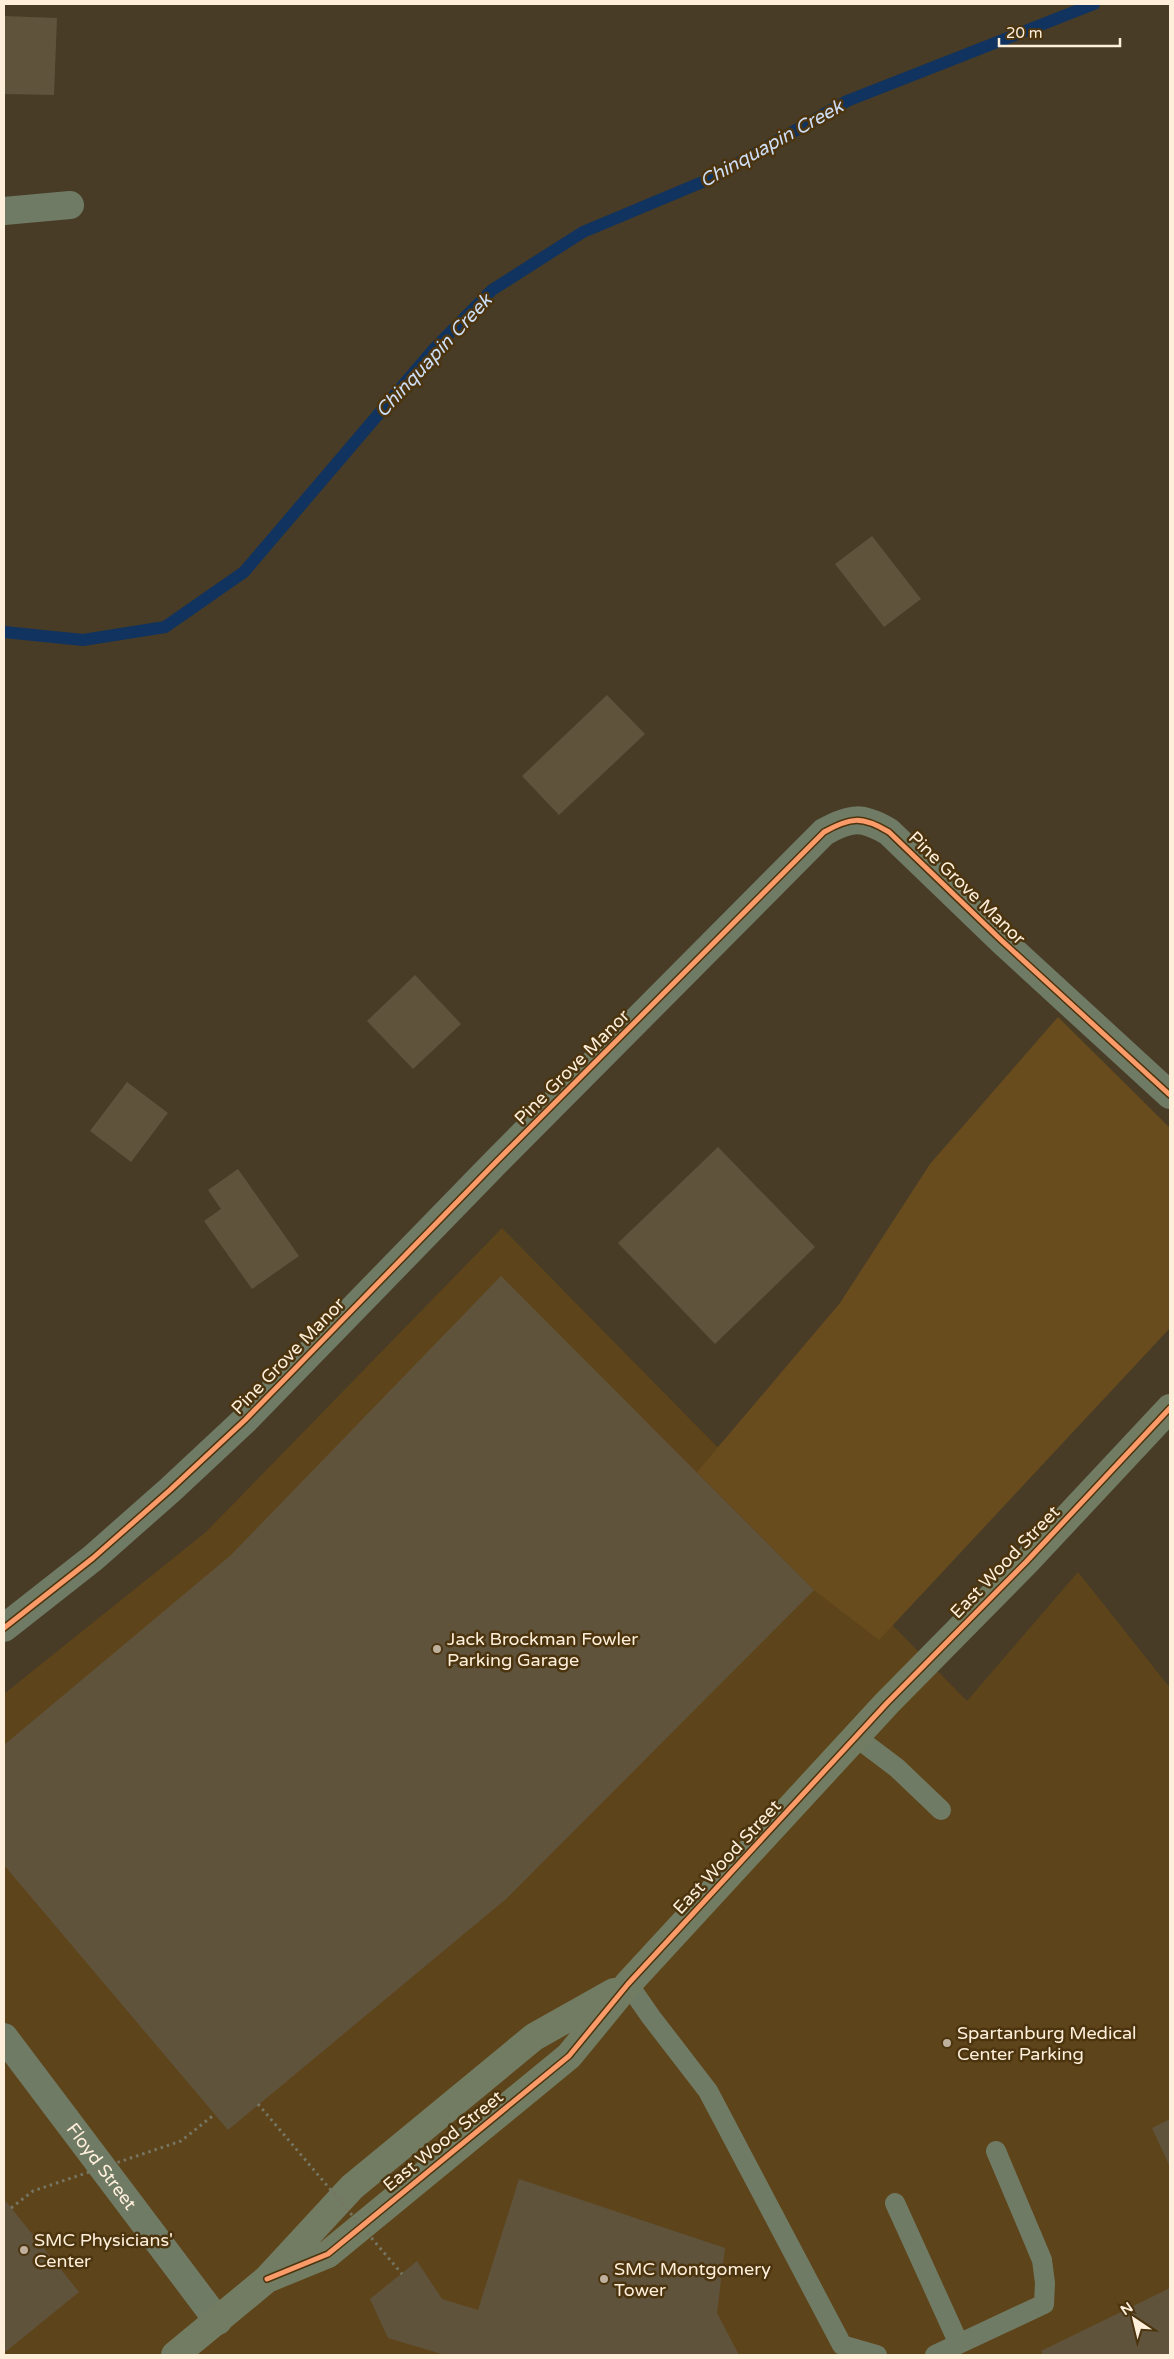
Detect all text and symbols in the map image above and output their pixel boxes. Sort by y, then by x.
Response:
scale bar [999,15,1120,47]
text: 20 m [1006,24,1043,42]
water label: Chinquapin Creek [696,95,848,192]
water label: Chinquapin Creek [371,288,498,422]
street label: Pine Grove Manor [904,827,1030,949]
street label: Pine Grove Manor [510,1005,634,1129]
street label: Pine Grove Manor [227,1293,349,1419]
street label: East Wood Street [946,1501,1065,1623]
place label: Jack Brockman Fowler Parking Garage [447,1628,638,1671]
marker: Jack Brockman Fowler Parking Garage [431,1643,443,1655]
street label: East Wood Street [668,1795,786,1919]
place label: Spartanburg Medical Center Parking [957,2022,1137,2065]
marker: Spartanburg Medical Center Parking [941,2037,953,2049]
street label: East Wood Street [378,2086,508,2196]
street label: Floyd Street [62,2119,141,2214]
place label: SMC Physicians' Center [34,2229,173,2272]
marker: SMC Physicians' Center [18,2244,30,2256]
place label: SMC Montgomery Tower [614,2258,771,2301]
marker: SMC Montgomery Tower [598,2273,610,2285]
north arrow [1109,2294,1159,2344]
text: N [1117,2299,1136,2319]

